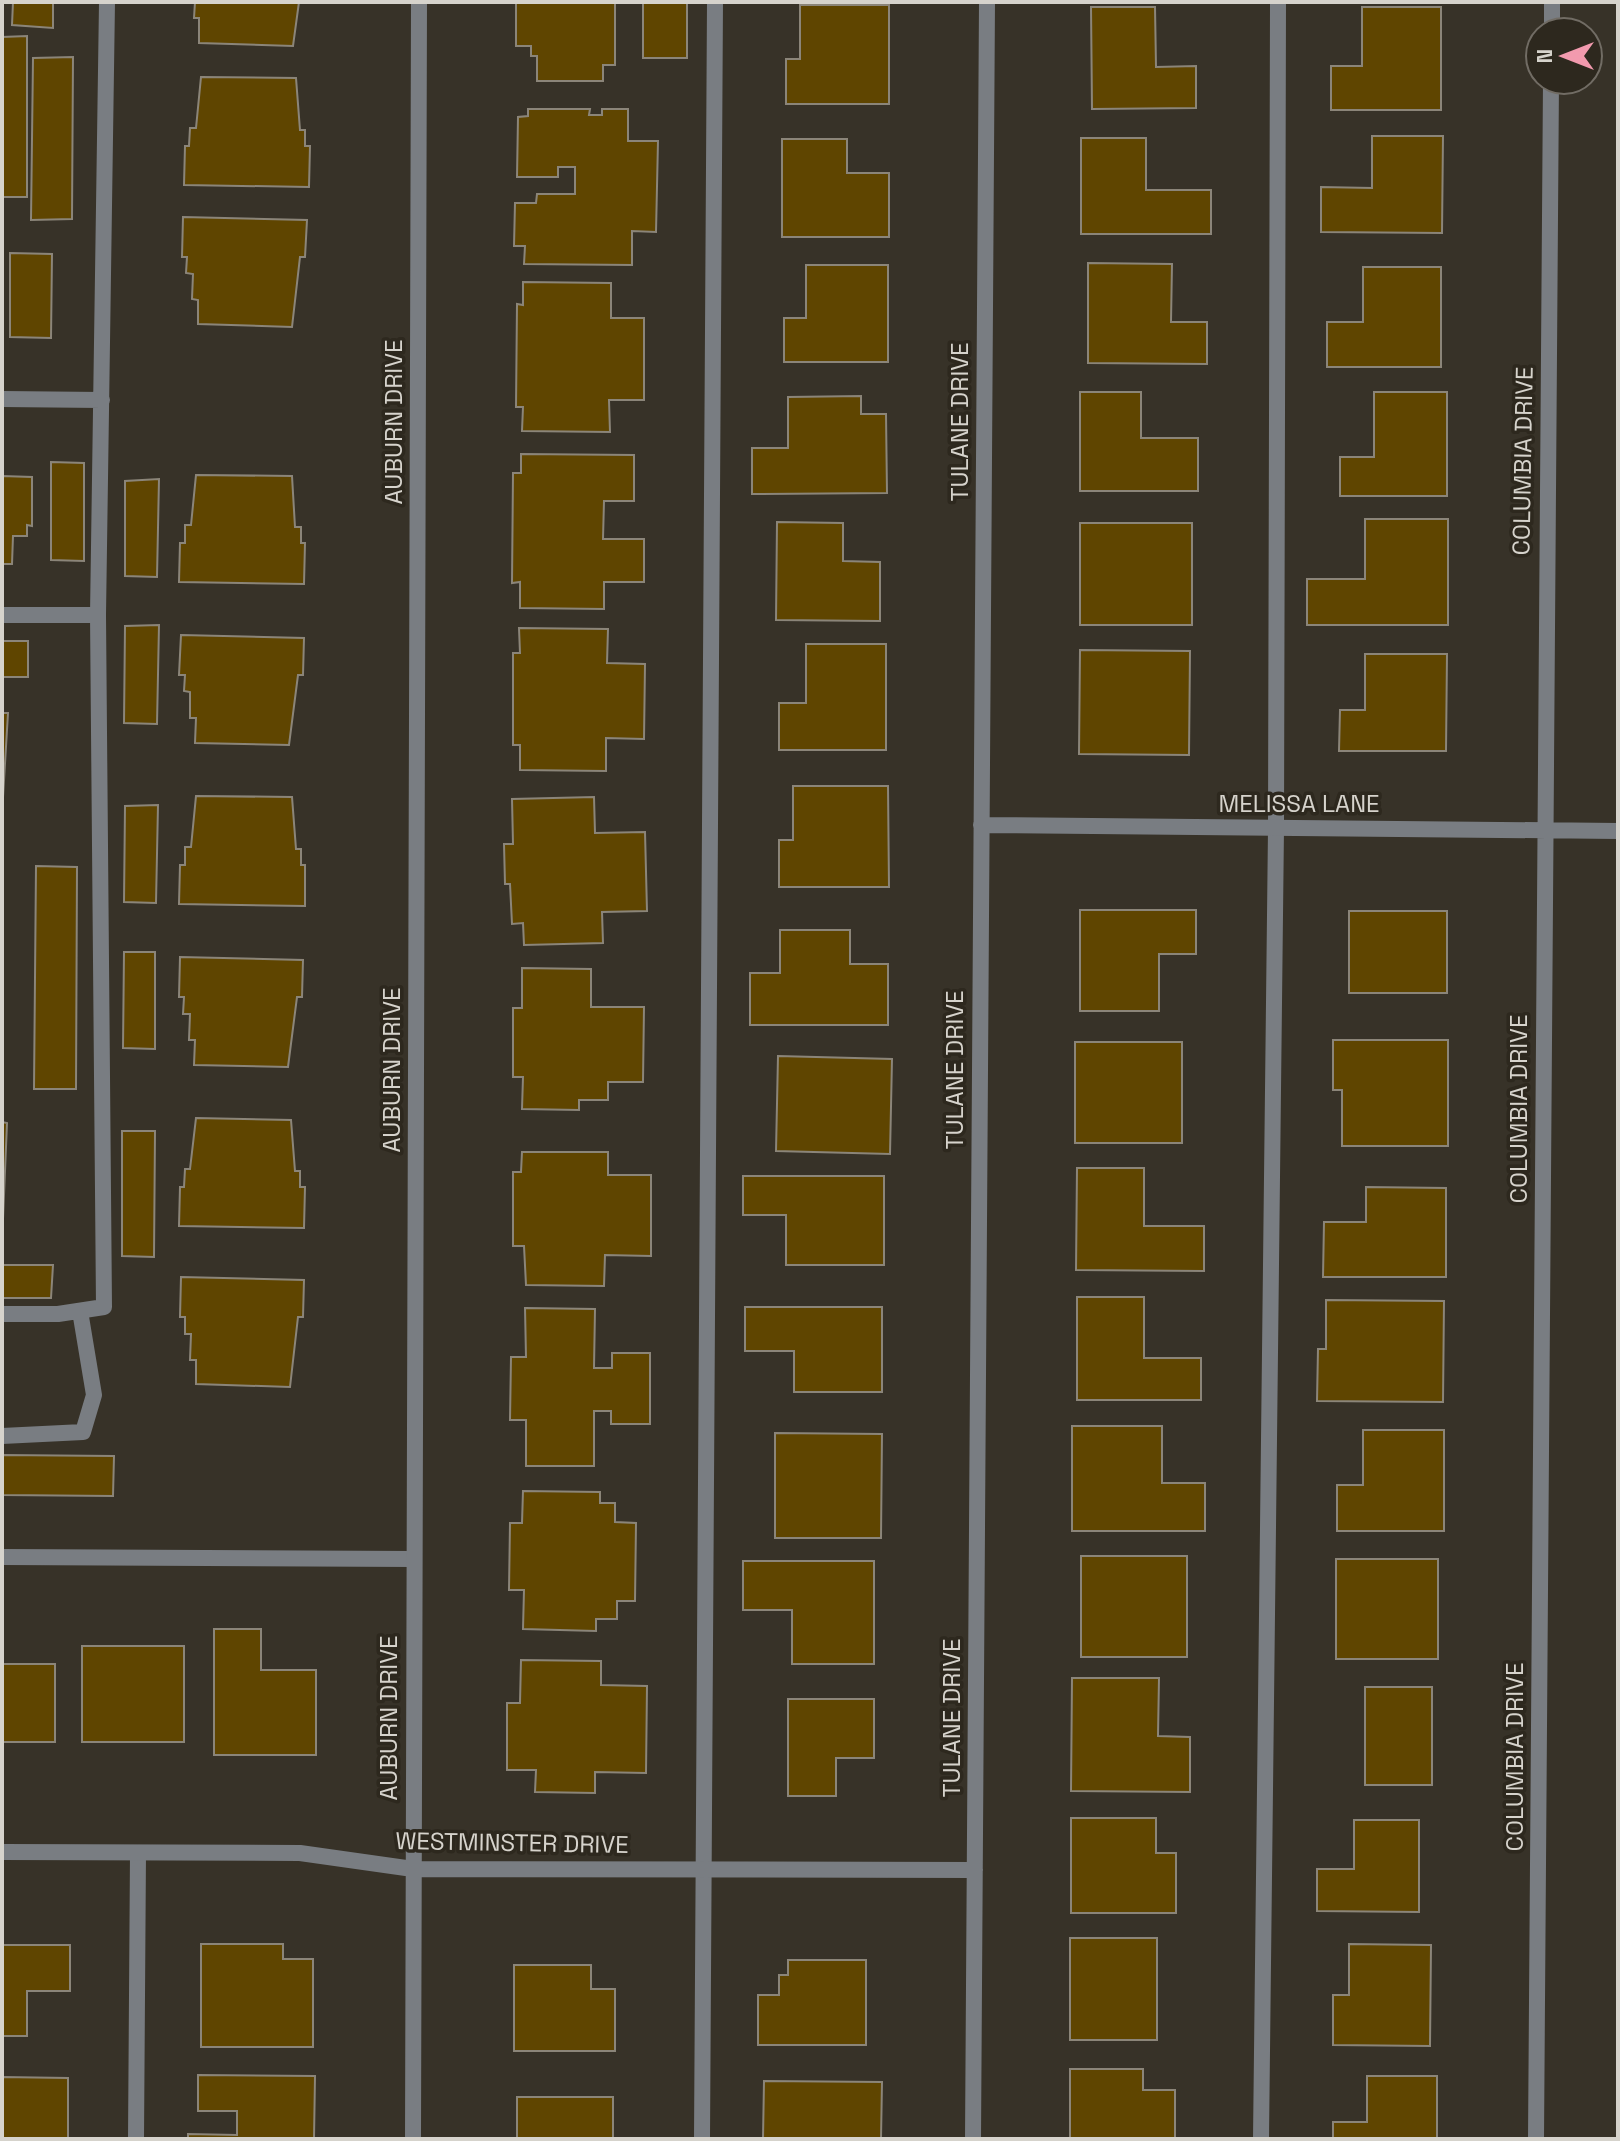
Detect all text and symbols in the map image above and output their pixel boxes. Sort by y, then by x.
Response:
north arrow [1524,16,1604,96]
text: N [1530,49,1558,63]
street label: AUBURN DRIVE [378,339,409,505]
street label: TULANE DRIVE [944,342,975,502]
street label: COLUMBIA DRIVE [1505,366,1540,556]
street label: MELISSA LANE [1218,788,1380,819]
street label: AUBURN DRIVE [376,987,407,1153]
street label: TULANE DRIVE [939,990,970,1150]
street label: COLUMBIA DRIVE [1503,1015,1534,1203]
street label: AUBURN DRIVE [373,1635,404,1801]
street label: TULANE DRIVE [936,1638,967,1798]
street label: COLUMBIA DRIVE [1499,1663,1530,1851]
street label: WESTMINSTER DRIVE [395,1825,629,1860]

